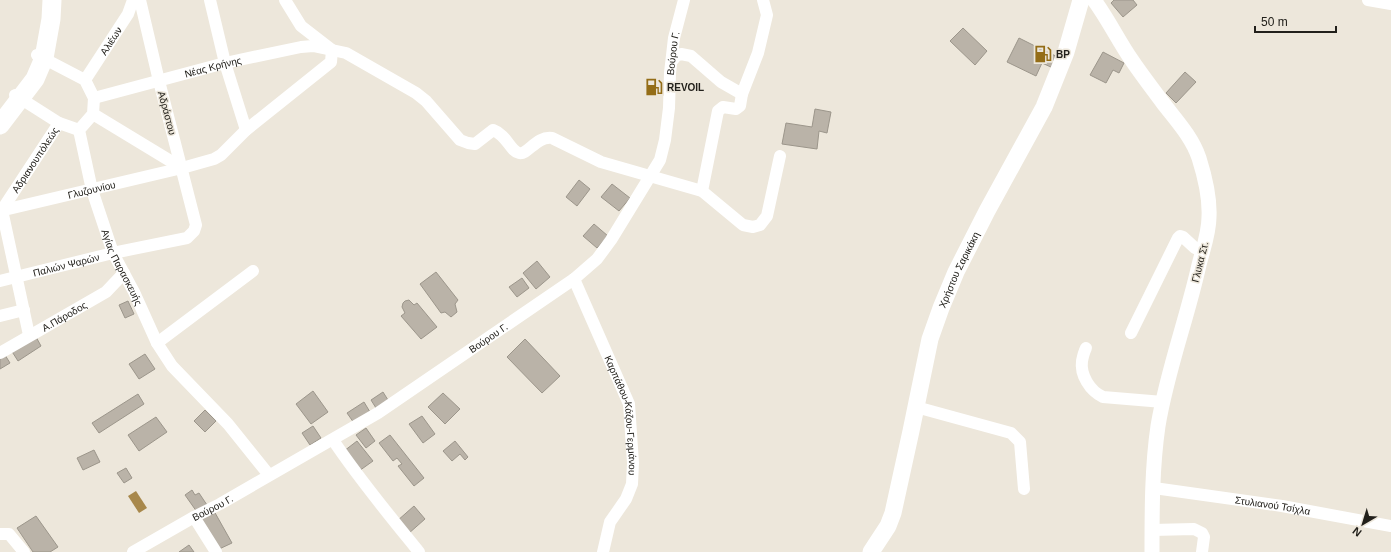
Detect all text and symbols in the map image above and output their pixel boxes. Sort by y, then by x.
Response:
scale bar [1255,8,1336,34]
text: 50 m [1261,15,1288,29]
street label: Αλιέων [98,25,124,57]
street label: Βούρου Γ. [664,30,681,76]
fuel station icon: BP [1033,44,1053,64]
place label: BP [1056,49,1070,60]
street label: Νέας Κρήνης [183,54,243,79]
fuel station icon: REVOIL [644,77,664,97]
place label: REVOIL [667,82,704,93]
street label: Αδράστου [156,90,178,136]
street label: Αδριανουπόλεώς [9,125,61,195]
street label: Γλυζουνίου [66,178,116,200]
street label: Αγίας Παρασκευής [100,228,145,307]
street label: Χρήστου Σαρικάκη [936,230,981,309]
street label: Γλυκα Στ. [1190,240,1210,284]
street label: Παλιών Ψαρών [32,251,100,278]
street label: Α.Πάροδος [40,299,89,333]
street label: Βούρου Γ. [467,321,509,355]
street label: Καρπάθου-Κάζου-Γερμάνου [603,354,639,476]
street label: Βούρου Γ. [190,492,235,523]
street label: Στυλιανού Τσίχλα [1234,494,1312,517]
north arrow [1343,504,1383,544]
text: N [1350,525,1364,539]

